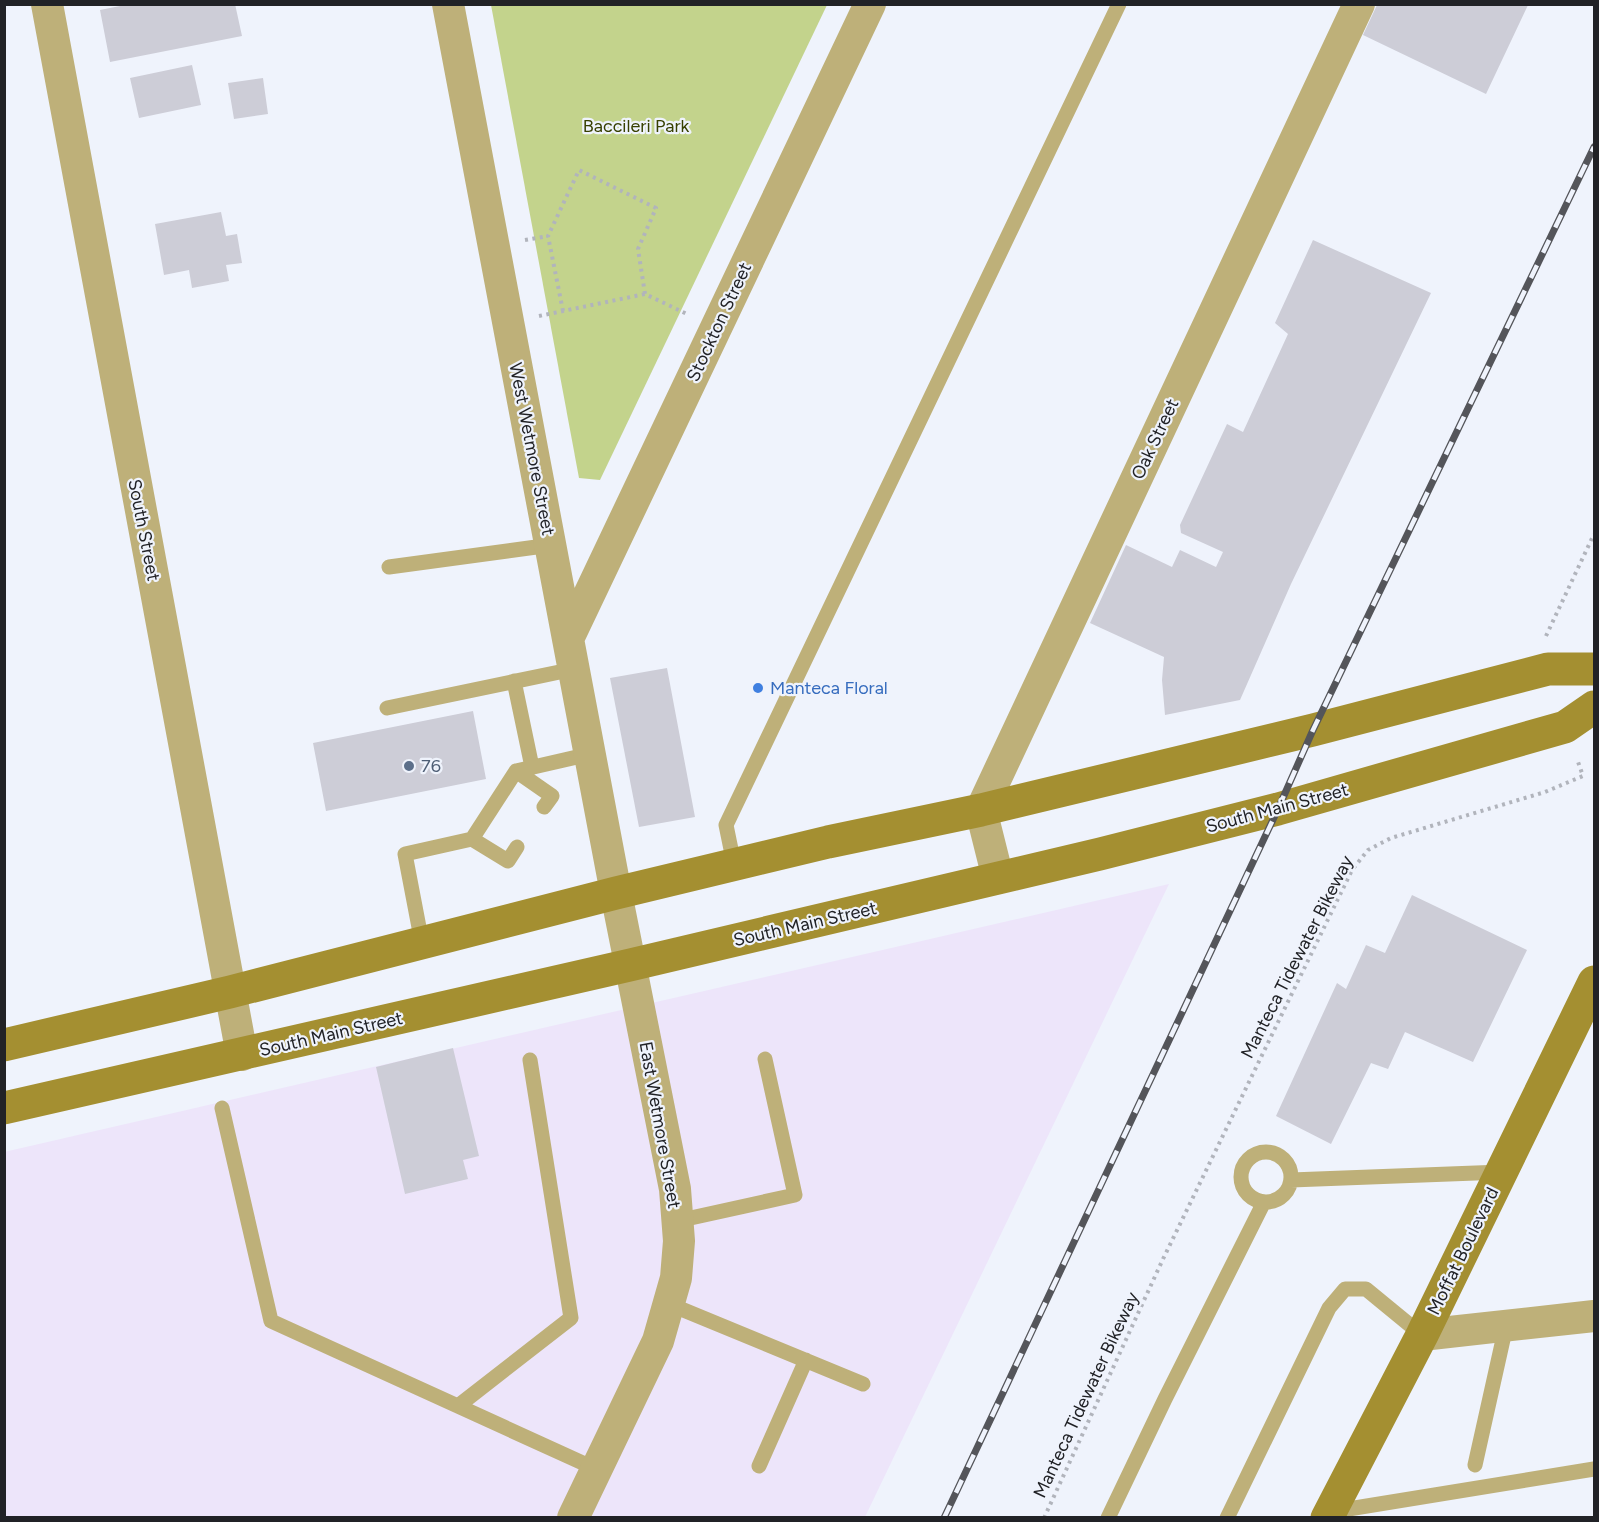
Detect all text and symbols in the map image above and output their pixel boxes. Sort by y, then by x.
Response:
park label: Baccileri Park [583,115,690,137]
street label: Stockton Street [682,259,756,385]
street label: West Wetmore Street [504,361,560,538]
street label: Oak Street [1127,395,1183,483]
street label: South Street [123,477,165,583]
place label: Manteca Floral [770,677,888,699]
marker: Manteca Floral [751,681,765,695]
place label: 76 [421,755,441,777]
marker: 76 [402,759,416,773]
street label: South Main Street [1203,778,1351,838]
street label: Manteca Tidewater Bikeway [1236,851,1358,1062]
street label: South Main Street [731,897,879,951]
street label: South Main Street [257,1007,405,1061]
street label: East Wetmore Street [634,1040,686,1210]
street label: Moffat Boulevard [1423,1184,1503,1318]
street label: Manteca Tidewater Bikeway [1029,1288,1144,1501]

